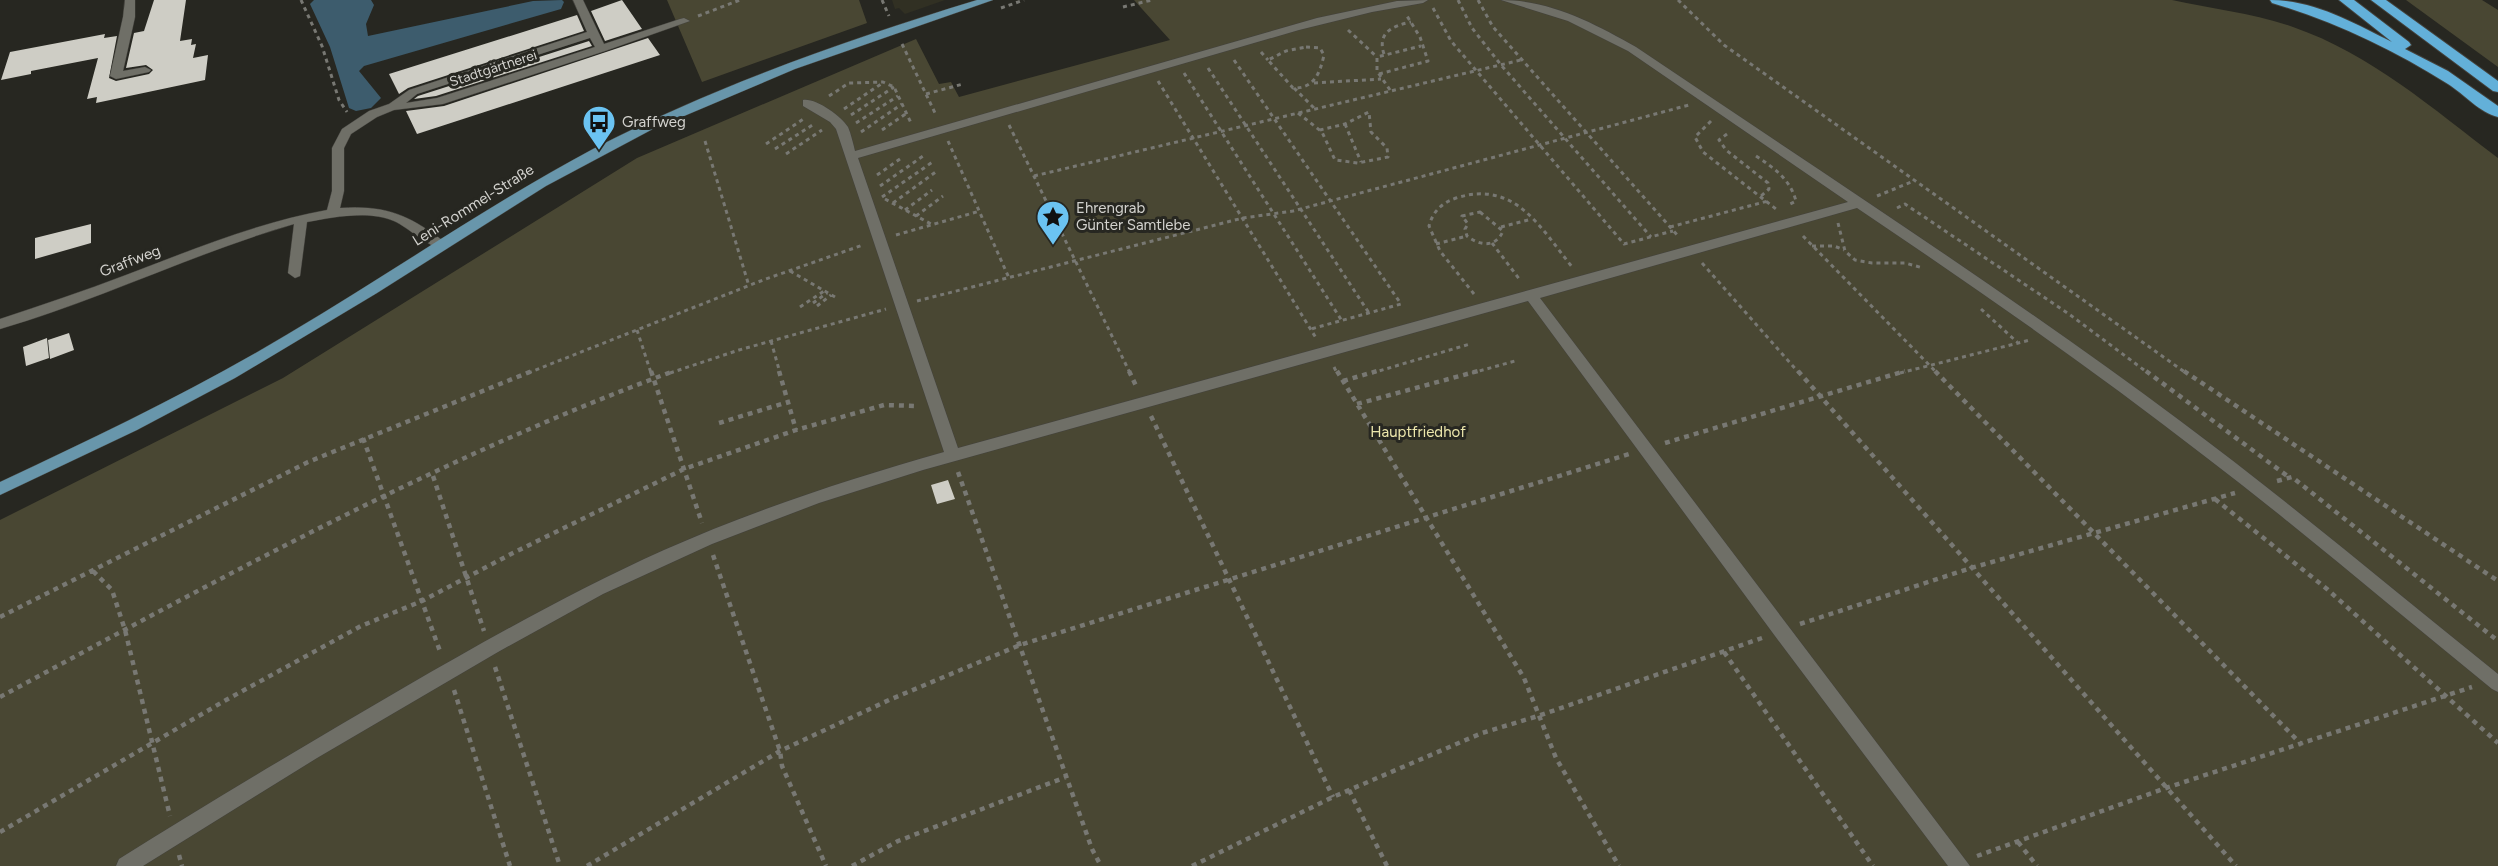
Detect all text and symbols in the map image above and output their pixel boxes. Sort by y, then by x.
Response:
street label: Stadtgärtnerei [447,46,539,91]
bus stop icon: Graffweg [581,104,617,151]
place label: Graffweg [622,113,686,131]
street label: Leni-Rommel-Straße [409,160,537,250]
place icon: Ehrengrab Günter Samtlebe [1035,199,1071,246]
place label: Ehrengrab Günter Samtlebe [1076,199,1191,234]
street label: Graffweg [97,241,163,281]
park label: Hauptfriedhof [1370,423,1466,441]

